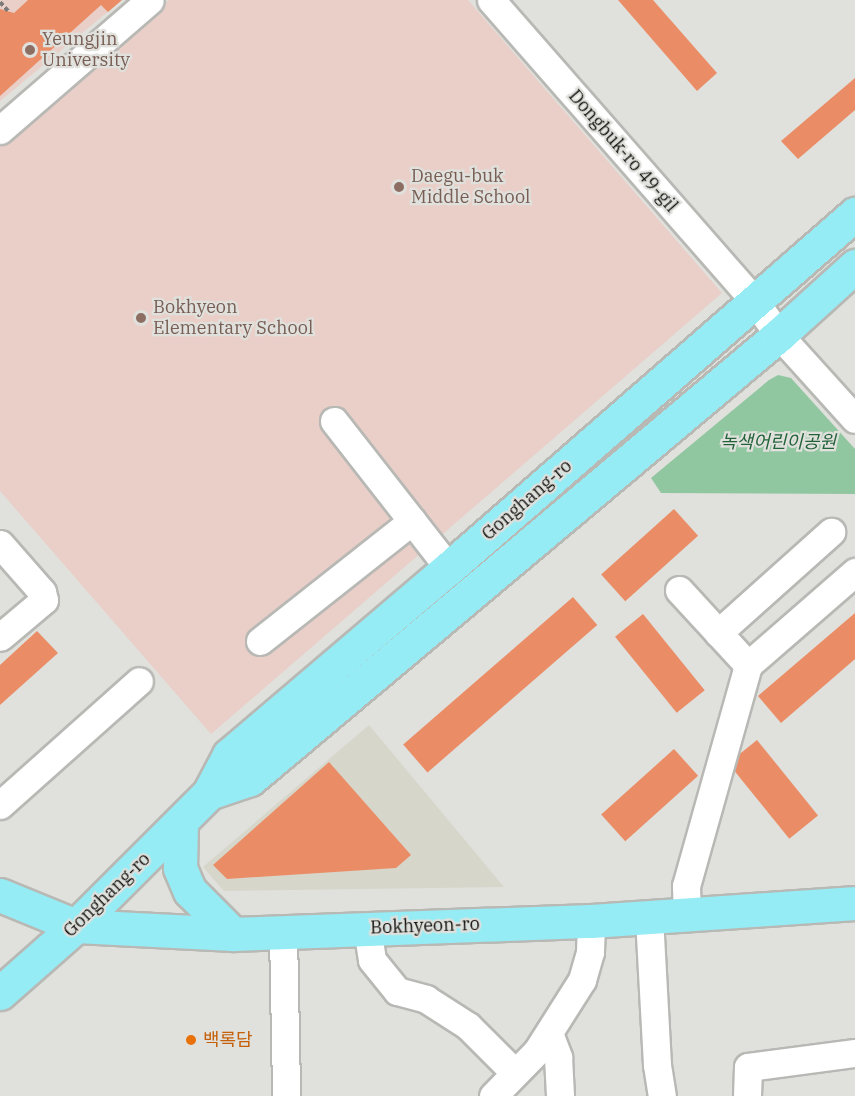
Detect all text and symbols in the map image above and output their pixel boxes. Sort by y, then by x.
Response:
place label: Yeungjin University [42,29,130,72]
marker: Yeungjin University [23,43,37,57]
street label: Dongbuk-ro 49-gil [564,85,682,217]
place label: Daegu-buk Middle School [411,166,530,208]
marker: Daegu-buk Middle School [392,180,406,194]
place label: Bokhyeon Elementary School [153,297,313,340]
marker: Bokhyeon Elementary School [134,311,148,325]
park label: 녹색어린이공원 [720,431,836,453]
street label: Gonghang-ro [478,455,576,545]
street label: Gonghang-ro [59,848,155,942]
street label: Bokhyeon-ro [370,913,480,939]
place label: 백록담 [203,1029,253,1051]
marker: 백록담 [184,1033,198,1047]

